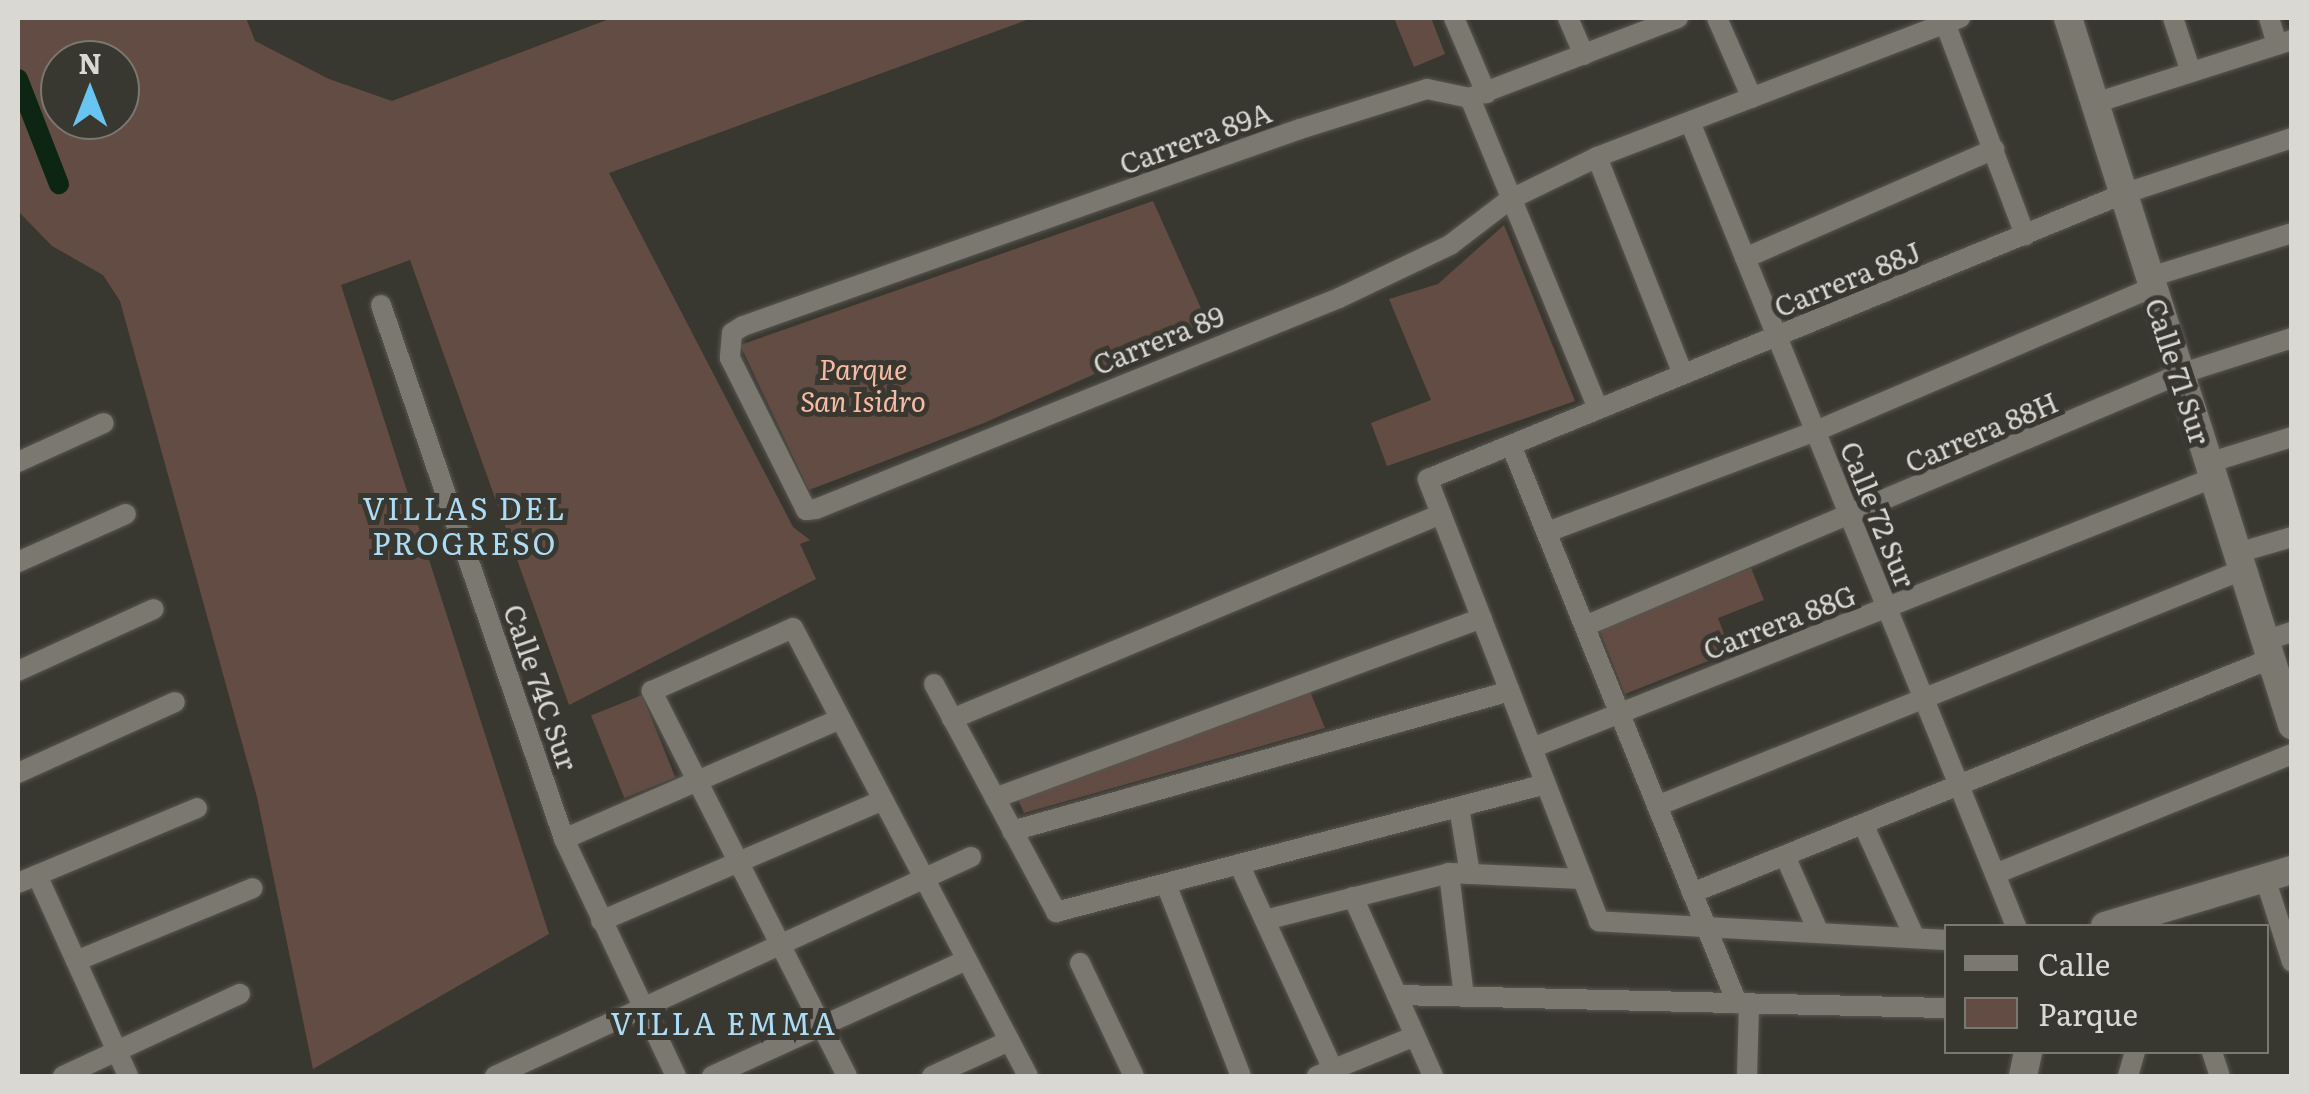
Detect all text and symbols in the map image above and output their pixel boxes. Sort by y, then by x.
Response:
north arrow [40,40,140,140]
text: N [78,41,102,83]
street label: Carrera 89A [1114,94,1276,180]
street label: Carrera 88J [1769,233,1925,323]
street label: Calle 71 Sur [2140,294,2218,448]
street label: Carrera 89 [1087,297,1229,381]
park label: Parque San Isidro [800,351,926,417]
street label: Carrera 88H [1899,384,2063,478]
street label: Calle 72 Sur [1834,436,1924,592]
district label: VILLAS DEL PROGRESO [363,489,567,560]
street label: Carrera 88G [1698,577,1860,665]
street label: Calle 74C Sur [498,600,586,774]
legend [1944,924,2269,1054]
text: Calle [2038,941,2110,985]
text: Parque [2038,991,2138,1035]
district label: VILLA EMMA [610,1004,838,1040]

